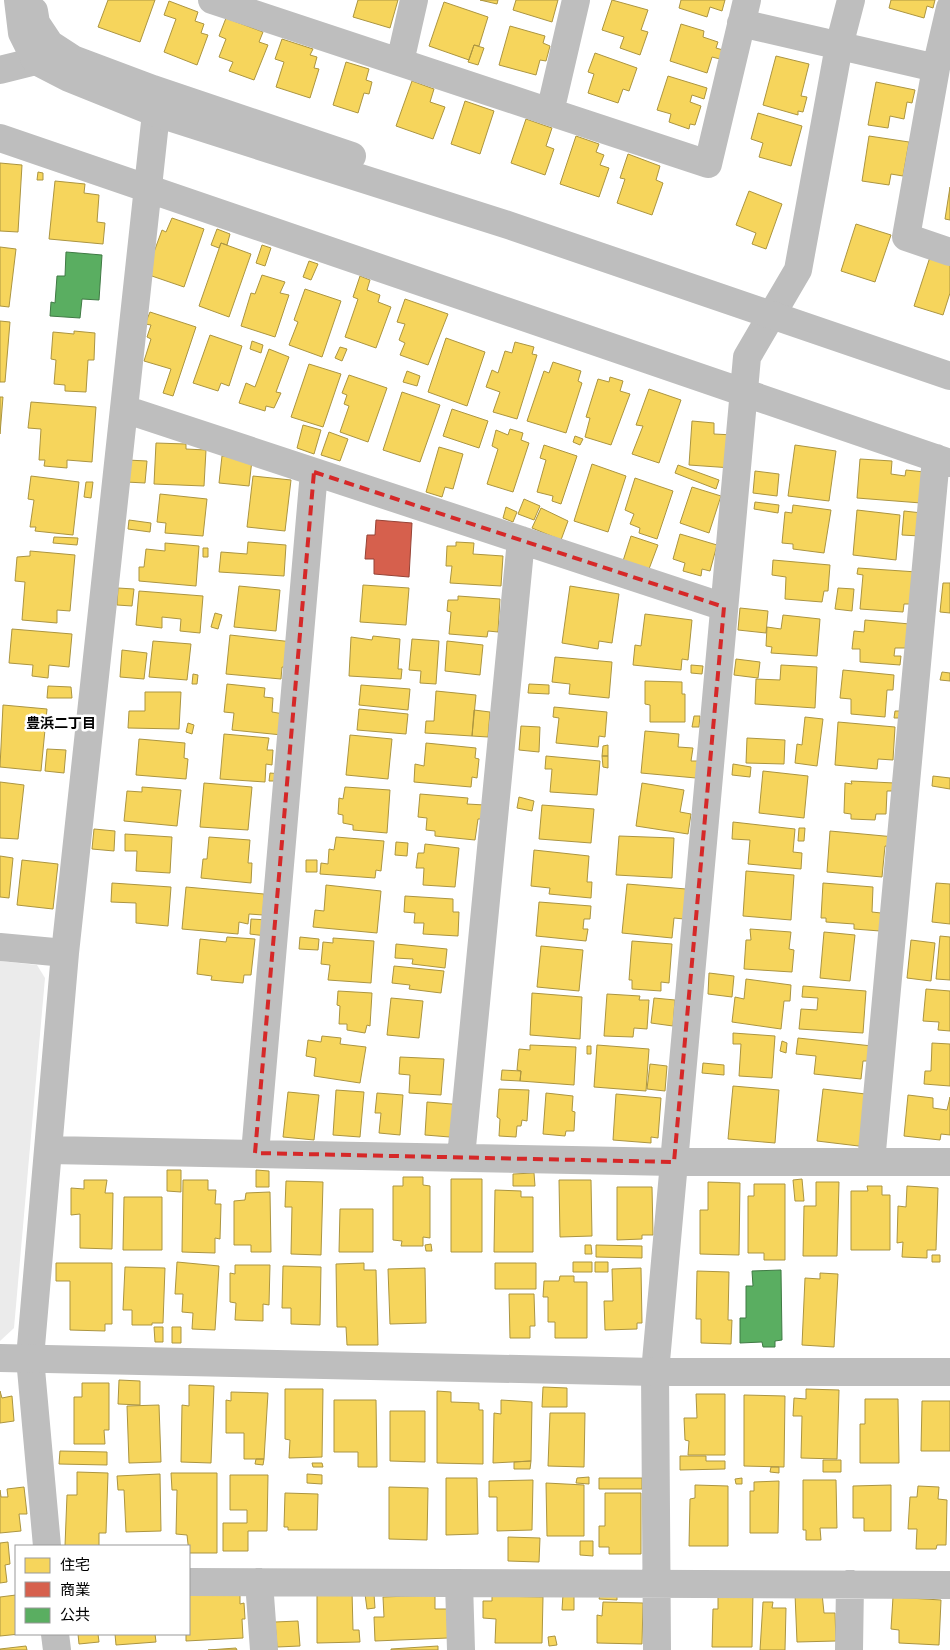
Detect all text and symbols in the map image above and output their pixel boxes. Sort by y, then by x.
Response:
district label: 豊浜二丁目 [26,715,96,731]
legend [15,1545,190,1635]
text: 住宅 [60,1556,90,1574]
text: 商業 [60,1581,90,1599]
text: 公共 [60,1606,90,1624]

